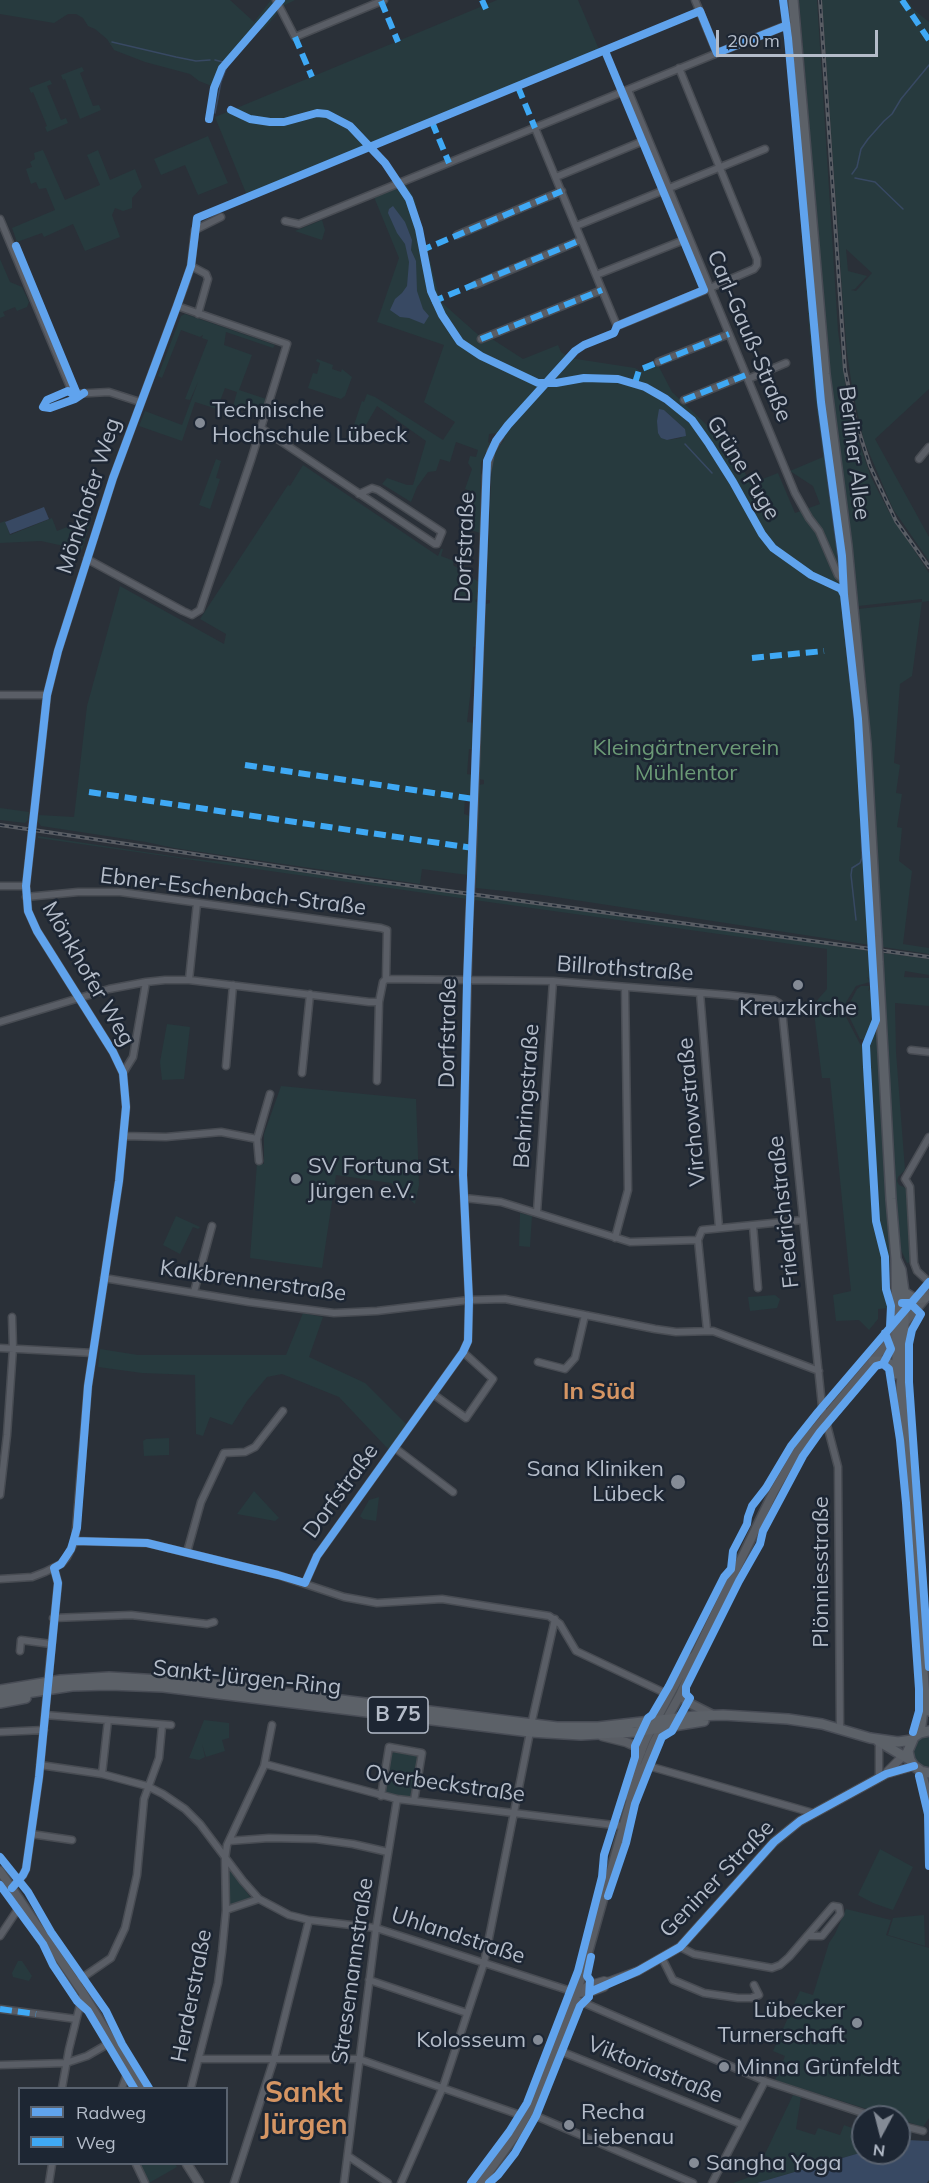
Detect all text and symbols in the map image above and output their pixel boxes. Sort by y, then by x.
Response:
scale bar [719,18,881,56]
text: 200 m [727,29,780,52]
street label: Carl-Gauß-Straße [701,246,797,426]
street label: Berliner Allee [833,385,875,521]
place label: Technische Hochschule Lübeck [212,397,407,448]
street label: Grüne Fuge [701,411,785,525]
street label: Mönkhofer Weg [51,415,127,577]
marker: Technische Hochschule Lübeck [193,416,207,430]
street label: Dorfstraße [450,491,480,603]
park label: Kleingärtnerverein Mühlentor [593,735,779,786]
street label: Ebner-Eschenbach-Straße [99,863,367,921]
street label: Mönkhofer Weg [36,897,140,1051]
street label: Billrothstraße [556,951,694,987]
street label: Dorfstraße [434,978,462,1088]
marker: Kreuzkirche [791,978,805,992]
place label: Kreuzkirche [739,995,857,1021]
street label: Behringstraße [509,1023,545,1169]
street label: Virchowstraße [672,1037,712,1187]
street label: Friedrichstraße [763,1135,805,1289]
place label: SV Fortuna St. Jürgen e.V. [308,1153,455,1204]
marker: SV Fortuna St. Jürgen e.V. [289,1172,303,1186]
street label: Kalkbrennerstraße [158,1255,348,1307]
district label: In Süd [563,1378,635,1406]
street label: Dorfstraße [298,1439,384,1543]
place label: Sana Kliniken Lübeck [527,1456,664,1508]
marker: Sana Kliniken Lübeck [669,1473,687,1491]
street label: Plönniesstraße [808,1496,834,1648]
street label: Sankt-Jürgen-Ring [152,1655,342,1701]
road number: B 75 [368,1697,428,1733]
street label: Overbeckstraße [363,1760,527,1808]
street label: Geniner Straße [654,1815,780,1943]
street label: Stresemannstraße [327,1876,379,2066]
street label: Uhlandstraße [388,1902,528,1970]
street label: Herderstraße [166,1927,218,2065]
place label: Lübecker Turnerschaft [717,1997,845,2048]
marker: Lübecker Turnerschaft [850,2016,864,2030]
place label: Kolosseum [416,2027,526,2053]
street label: Viktoriastraße [583,2031,727,2109]
marker: Kolosseum [531,2033,545,2047]
place label: Minna Grünfeldt [736,2054,900,2080]
marker: Minna Grünfeldt [717,2060,731,2074]
district label: Sankt Jürgen [260,2077,348,2143]
legend [18,2087,228,2165]
place label: Recha Liebenau [581,2099,674,2150]
text: Radweg [76,2101,146,2124]
north arrow [851,2105,911,2165]
marker: Recha Liebenau [562,2118,576,2132]
text: Weg [76,2131,116,2154]
text: N [872,2140,886,2162]
place label: Sangha Yoga [706,2150,842,2176]
marker: Sangha Yoga [687,2156,701,2170]

